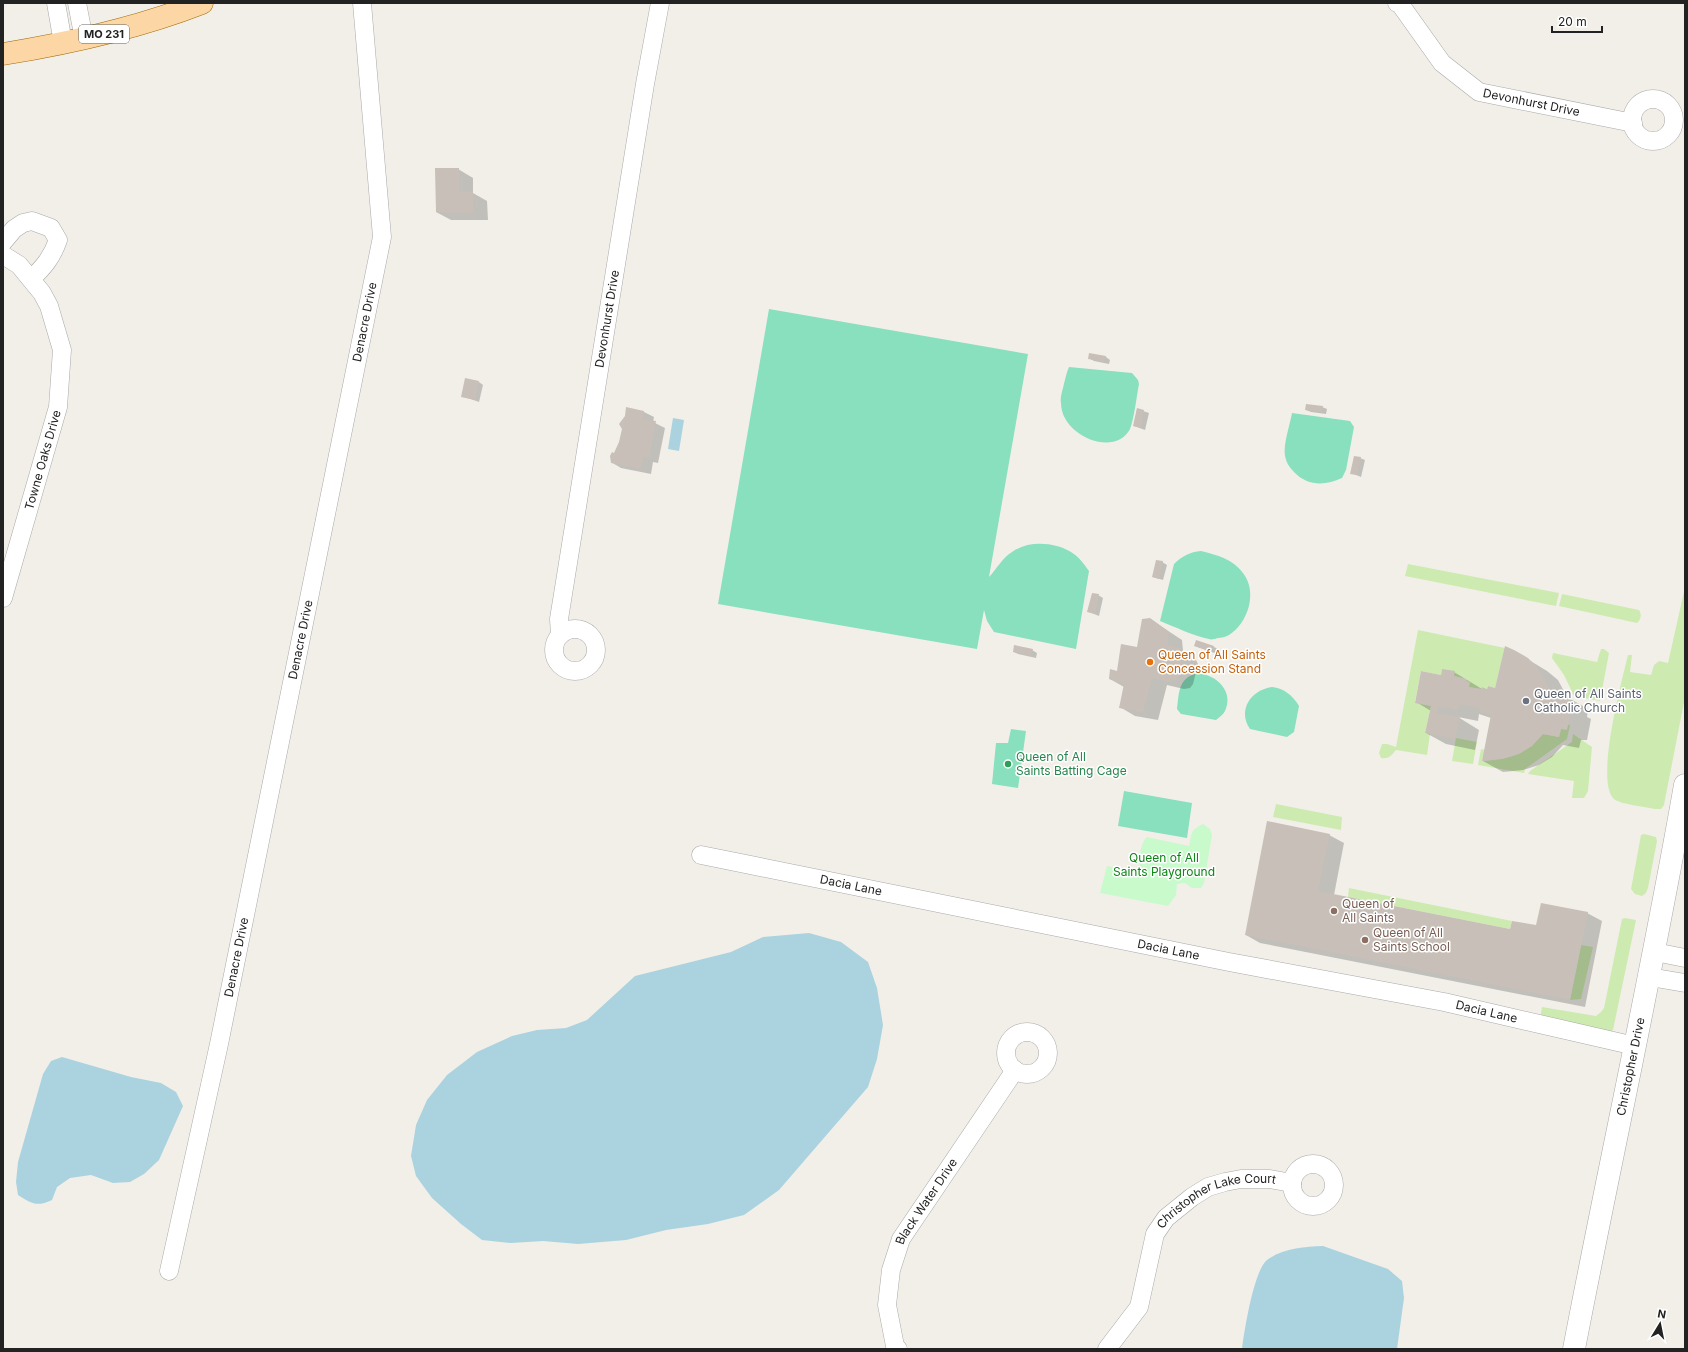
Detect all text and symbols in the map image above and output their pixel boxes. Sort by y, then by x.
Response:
scale bar [1552,8,1602,34]
text: 20 m [1558,14,1587,29]
road number: MO 231 [79,25,129,43]
street label: Devonhurst Drive [1482,85,1581,119]
street label: Devonhurst Drive [592,269,622,369]
street label: Denacre Drive [349,281,380,363]
street label: Towne Oaks Drive [21,408,64,511]
street label: Denacre Drive [285,598,316,681]
place label: Queen of All Saints Concession Stand [1158,647,1266,676]
marker: Queen of All Saints Concession Stand [1145,657,1155,667]
place label: Queen of All Saints Catholic Church [1534,686,1642,715]
marker: Queen of All Saints Catholic Church [1521,696,1531,706]
place label: Queen of All Saints Batting Cage [1016,749,1127,778]
marker: Queen of All Saints Batting Cage [1003,759,1013,769]
park label: Queen of All Saints Playground [1113,850,1215,879]
street label: Dacia Lane [819,871,883,899]
place label: Queen of All Saints [1342,896,1395,925]
marker: Queen of All Saints [1329,906,1339,916]
street label: Denacre Drive [221,916,251,998]
place label: Queen of All Saints School [1373,925,1450,954]
marker: Queen of All Saints School [1360,935,1370,945]
street label: Dacia Lane [1136,936,1201,963]
street label: Dacia Lane [1454,997,1519,1026]
street label: Christopher Drive [1613,1016,1648,1117]
street label: Black Water Drive [892,1155,960,1246]
street label: Christopher Lake Court [1153,1171,1277,1231]
north arrow [1640,1304,1680,1344]
text: N [1656,1307,1667,1322]

